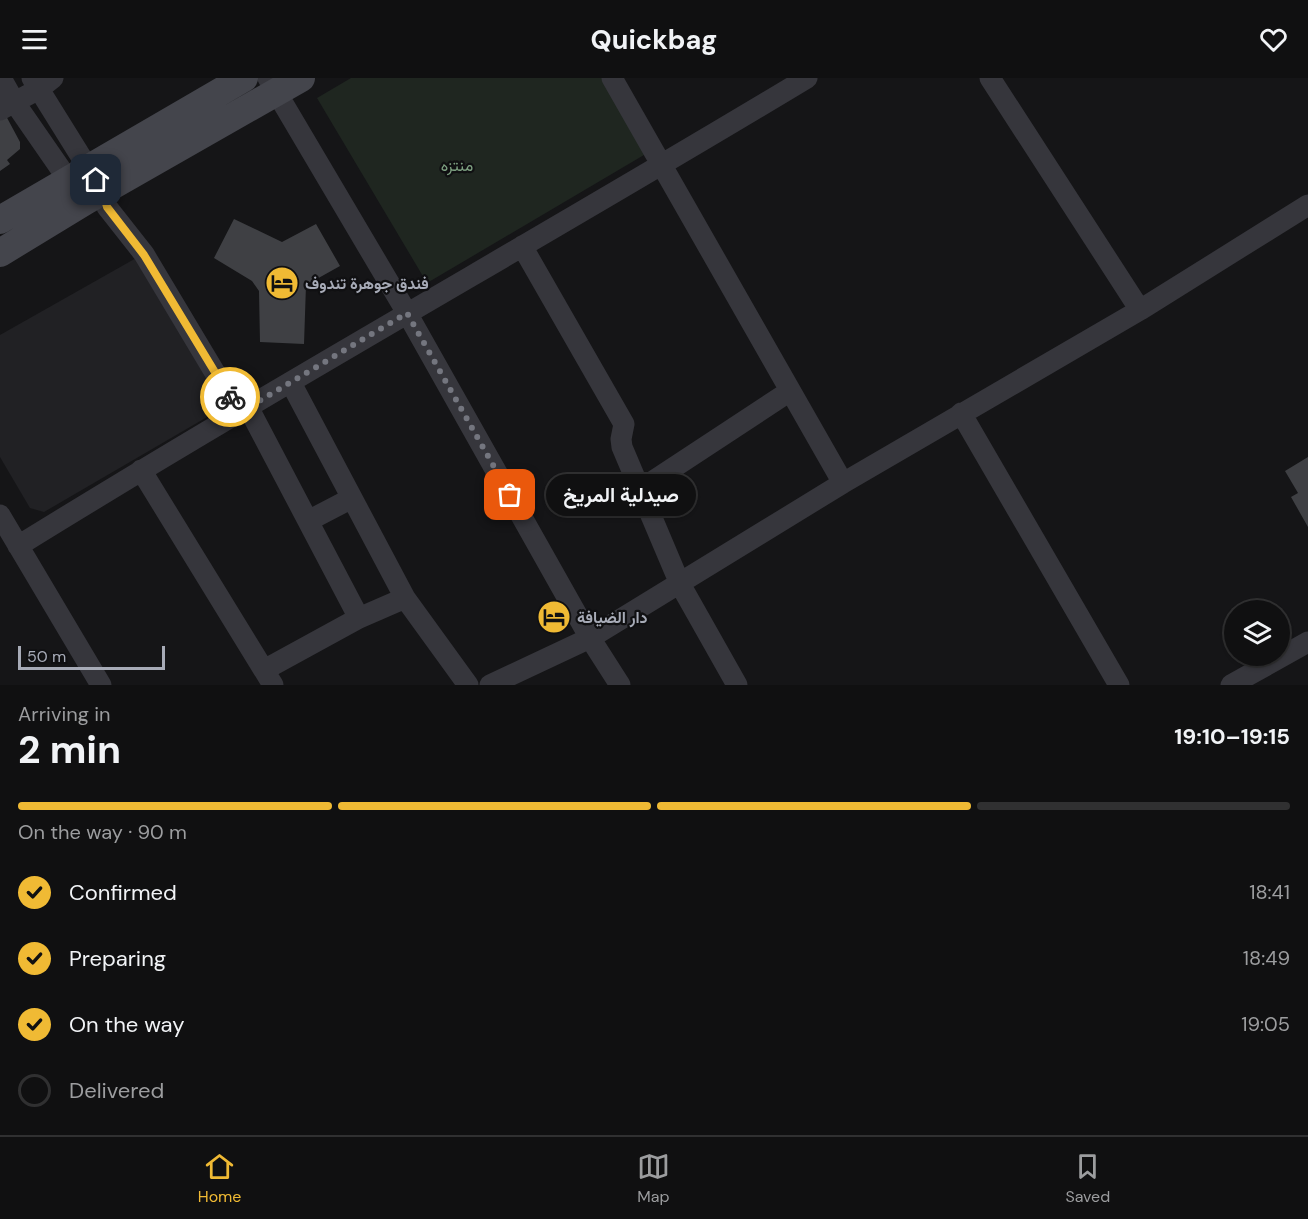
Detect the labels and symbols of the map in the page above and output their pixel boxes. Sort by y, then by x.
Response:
pin [70,154,121,205]
park label: منتزه [441,155,473,176]
hotel icon: فندق جوهرة تندوف [264,265,300,301]
place label: فندق جوهرة تندوف [305,273,429,294]
courier [200,367,260,427]
pin [484,469,535,520]
callout: صيدلية المريخ [546,474,696,516]
hotel icon: دار الضيافة [536,599,572,635]
place label: دار الضيافة [577,607,648,628]
scale bar [18,643,165,670]

